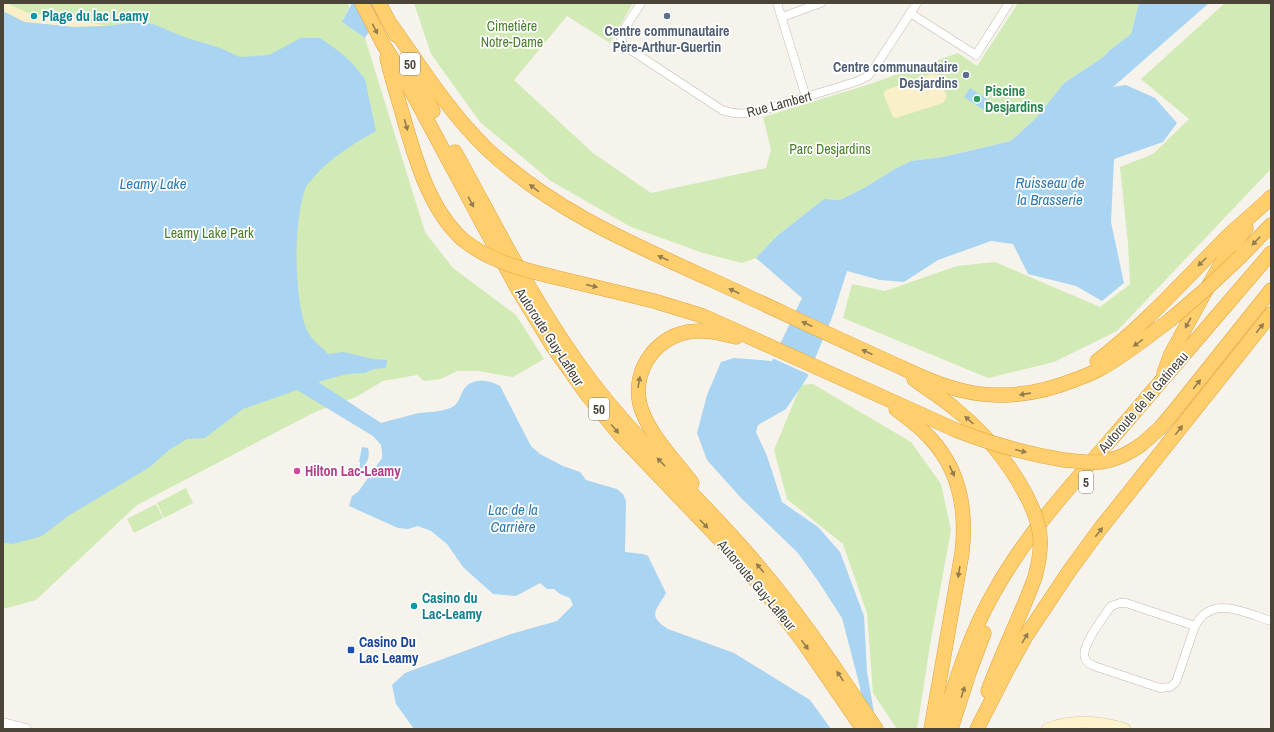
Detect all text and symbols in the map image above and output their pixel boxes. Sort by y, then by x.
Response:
place label: Plage du lac Leamy [42,7,149,25]
marker: Plage du lac Leamy [29,11,39,21]
marker: Centre communautaire Père-Arthur-Guertin [662,11,672,21]
park label: Cimetière Notre-Dame [481,17,543,51]
place label: Centre communautaire Père-Arthur-Guertin [604,22,730,56]
one-way arrow [372,23,378,35]
road number: 50 [400,53,420,75]
place label: Centre communautaire Desjardins [833,58,958,92]
marker: Centre communautaire Desjardins [961,70,971,80]
place label: Piscine Desjardins [985,82,1044,116]
street label: Rue Lambert [745,87,813,121]
marker: Piscine Desjardins [972,94,982,104]
one-way arrow [403,119,409,131]
park label: Parc Desjardins [789,140,871,158]
water label: Ruisseau de la Brasserie [1015,172,1085,210]
water label: Leamy Lake [119,173,187,194]
one-way arrow [529,183,540,192]
one-way arrow [468,196,474,207]
park label: Leamy Lake Park [164,224,254,242]
one-way arrow [1251,236,1261,246]
one-way arrow [657,255,669,261]
one-way arrow [1197,258,1207,267]
street label: Autoroute Guy-Lafleur [511,284,588,389]
one-way arrow [586,284,599,290]
one-way arrow [729,288,740,294]
one-way arrow [1185,317,1192,329]
one-way arrow [801,321,813,327]
one-way arrow [1256,322,1265,333]
one-way arrow [1133,339,1144,347]
street label: Autoroute de la Gatineau [1093,348,1192,457]
one-way arrow [861,349,872,355]
one-way arrow [637,376,643,388]
one-way arrow [1192,379,1201,390]
one-way arrow [1019,391,1032,397]
road number: 50 [589,398,609,420]
one-way arrow [963,416,974,425]
one-way arrow [611,423,620,434]
one-way arrow [1175,424,1183,435]
one-way arrow [1016,448,1028,454]
one-way arrow [656,457,666,467]
place label: Hilton Lac-Leamy [305,462,401,480]
one-way arrow [949,465,955,476]
marker: Hilton Lac-Leamy [292,466,302,476]
road number: 5 [1079,471,1093,493]
water label: Lac de la Carrière [488,499,538,537]
one-way arrow [700,518,709,529]
one-way arrow [1094,526,1103,537]
street label: Autoroute Guy-Lafleur [713,535,800,634]
one-way arrow [756,562,765,573]
one-way arrow [955,566,961,579]
place label: Casino du Lac-Leamy [422,589,483,623]
marker: Casino du Lac-Leamy [409,601,419,611]
one-way arrow [1021,632,1028,644]
place label: Casino Du Lac Leamy [359,633,419,667]
one-way arrow [801,640,809,650]
marker: Casino Du Lac Leamy [346,645,356,655]
one-way arrow [836,671,844,682]
one-way arrow [960,685,966,697]

